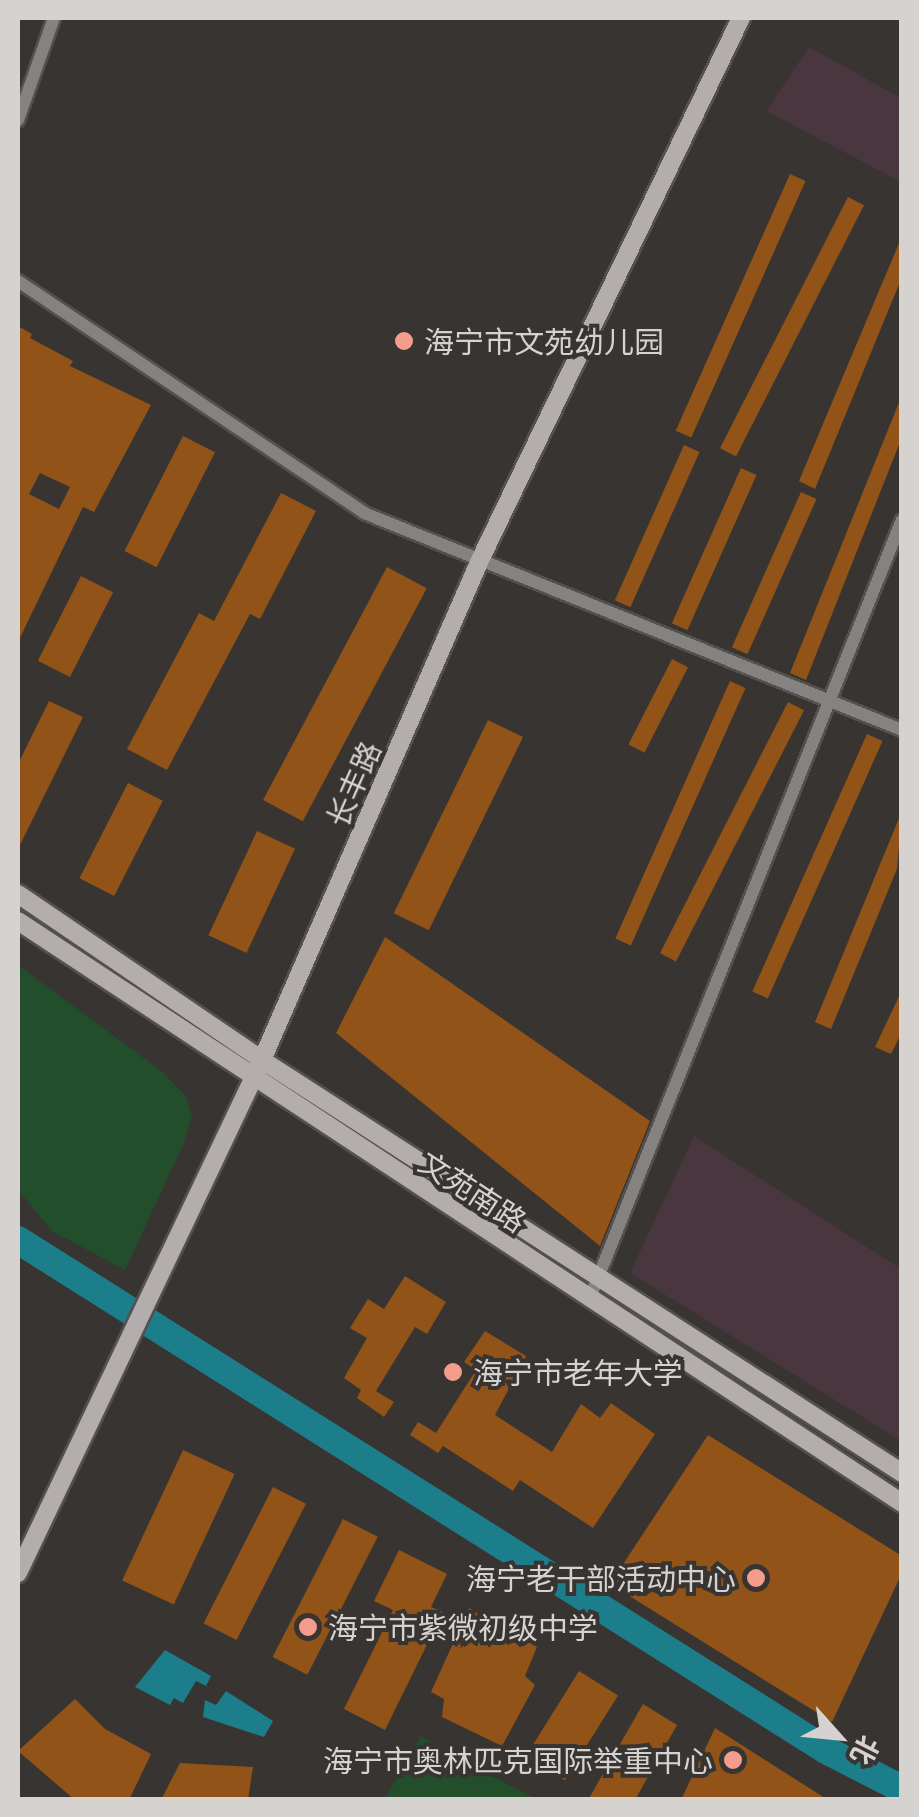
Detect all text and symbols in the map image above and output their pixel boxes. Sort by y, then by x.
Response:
place label: 海宁市文苑幼儿园 [424,323,664,359]
marker: 海宁市文苑幼儿园 [393,330,415,352]
street label: 长丰路 [318,736,388,832]
street label: 文苑南路 [413,1143,533,1239]
place label: 海宁市老年大学 [473,1354,683,1390]
marker: 海宁市老年大学 [442,1361,464,1383]
place label: 海宁老干部活动中心 [466,1560,736,1596]
marker: 海宁老干部活动中心 [745,1567,767,1589]
place label: 海宁市紫微初级中学 [328,1609,598,1645]
marker: 海宁市紫微初级中学 [297,1616,319,1638]
north arrow [789,1687,889,1787]
text: 北 [844,1730,887,1771]
place label: 海宁市奥林匹克国际举重中心 [323,1742,713,1778]
marker: 海宁市奥林匹克国际举重中心 [722,1749,744,1771]

